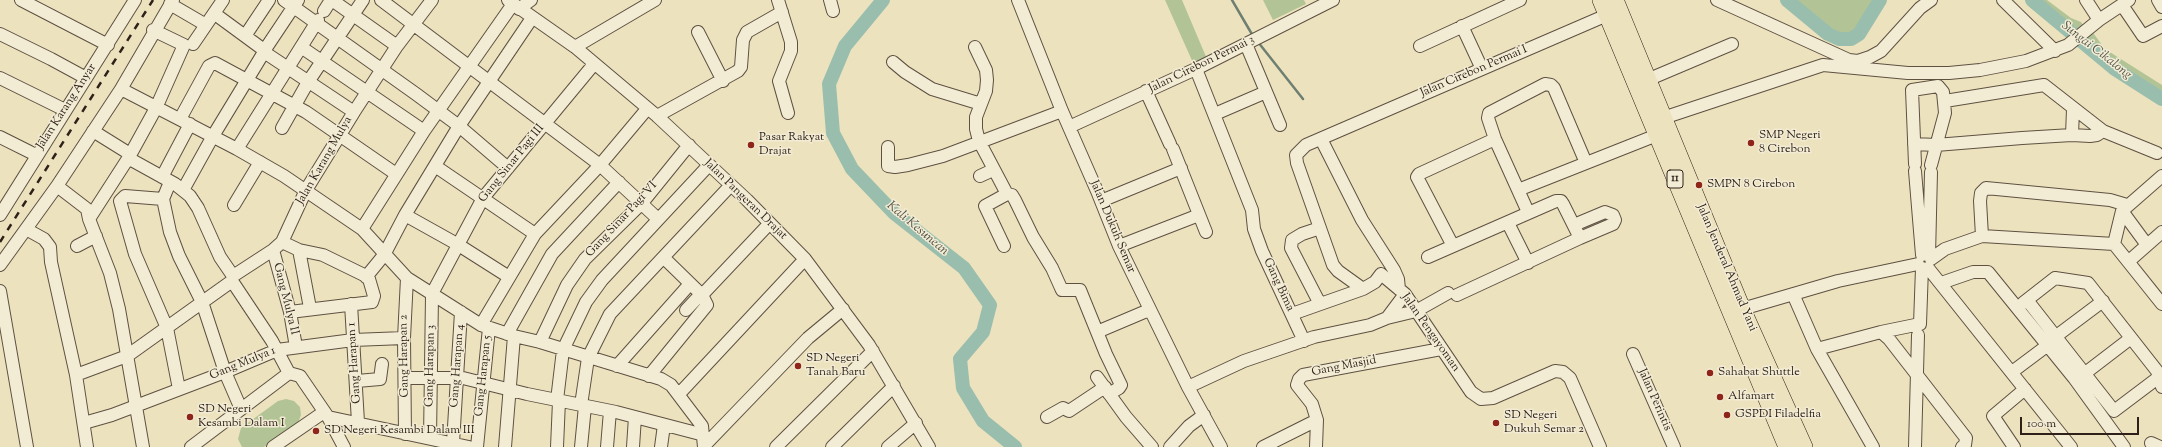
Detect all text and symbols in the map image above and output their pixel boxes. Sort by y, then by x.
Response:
water label: Sungai Cikalong [2058,19,2134,83]
street label: Jalan Cirebon Permai 3 [1147,33,1257,97]
street label: Jalan Cirebon Permai I [1418,43,1530,101]
street label: Jalan Karang Anyar [34,61,100,153]
street label: Jalan Karang Mulya [294,114,356,208]
street label: Gang Sinar Pagi III [476,122,548,206]
place label: SMP Negeri 8 Cirebon [1759,129,1821,157]
place label: Pasar Rakyat Drajat [759,131,824,159]
marker: SMP Negeri 8 Cirebon [1746,138,1756,148]
marker: Pasar Rakyat Drajat [746,140,756,150]
street label: Jalan Pangeran Drajat [700,157,790,243]
road number: 11 [1667,170,1683,188]
street label: Jalan Dukuh Semar [1086,178,1138,276]
place label: SMPN 8 Cirebon [1707,178,1795,192]
street label: Gang Sinar Pagi VI [583,179,661,261]
marker: SMPN 8 Cirebon [1694,180,1704,190]
water label: Kali Kesunean [883,199,951,259]
street label: Jalan Jenderal Ahmad Yani [1693,202,1759,334]
street label: Gang Bima [1259,256,1297,314]
street label: Gang Mulya II [269,262,301,336]
street label: Jalan Pengayoman [1398,291,1462,375]
street label: Gang Harapan 2 [397,314,413,398]
street label: Gang Harapan 1 [345,322,365,404]
street label: Gang Harapan 4 [448,324,468,408]
street label: Gang Harapan 3 [423,325,439,407]
street label: Gang Harapan 5 [473,335,495,417]
street label: Gang Mulya 1 [208,344,278,384]
place label: SD Negeri Tanah Baru [806,352,865,380]
street label: Gang Masjid [1310,354,1378,380]
marker: SD Negeri Tanah Baru [793,361,803,371]
place label: Sahabat Shuttle [1718,366,1800,380]
street label: Jalan Perintis [1634,367,1674,433]
marker: Sahabat Shuttle [1705,368,1715,378]
place label: Alfamart [1728,390,1775,404]
marker: Alfamart [1715,392,1725,402]
place label: SD Negeri Kesambi Dalam I [198,403,285,431]
place label: GSPDI Filadelfia [1735,408,1821,422]
place label: SD Negeri Dukuh Semar 2 [1504,409,1584,437]
scale bar [2022,409,2141,435]
marker: GSPDI Filadelfia [1722,410,1732,420]
marker: SD Negeri Kesambi Dalam I [185,412,195,422]
text: 100 m [2027,415,2056,433]
marker: SD Negeri Dukuh Semar 2 [1491,418,1501,428]
place label: SD Negeri Kesambi Dalam III [324,424,475,438]
marker: SD Negeri Kesambi Dalam III [311,426,321,436]

